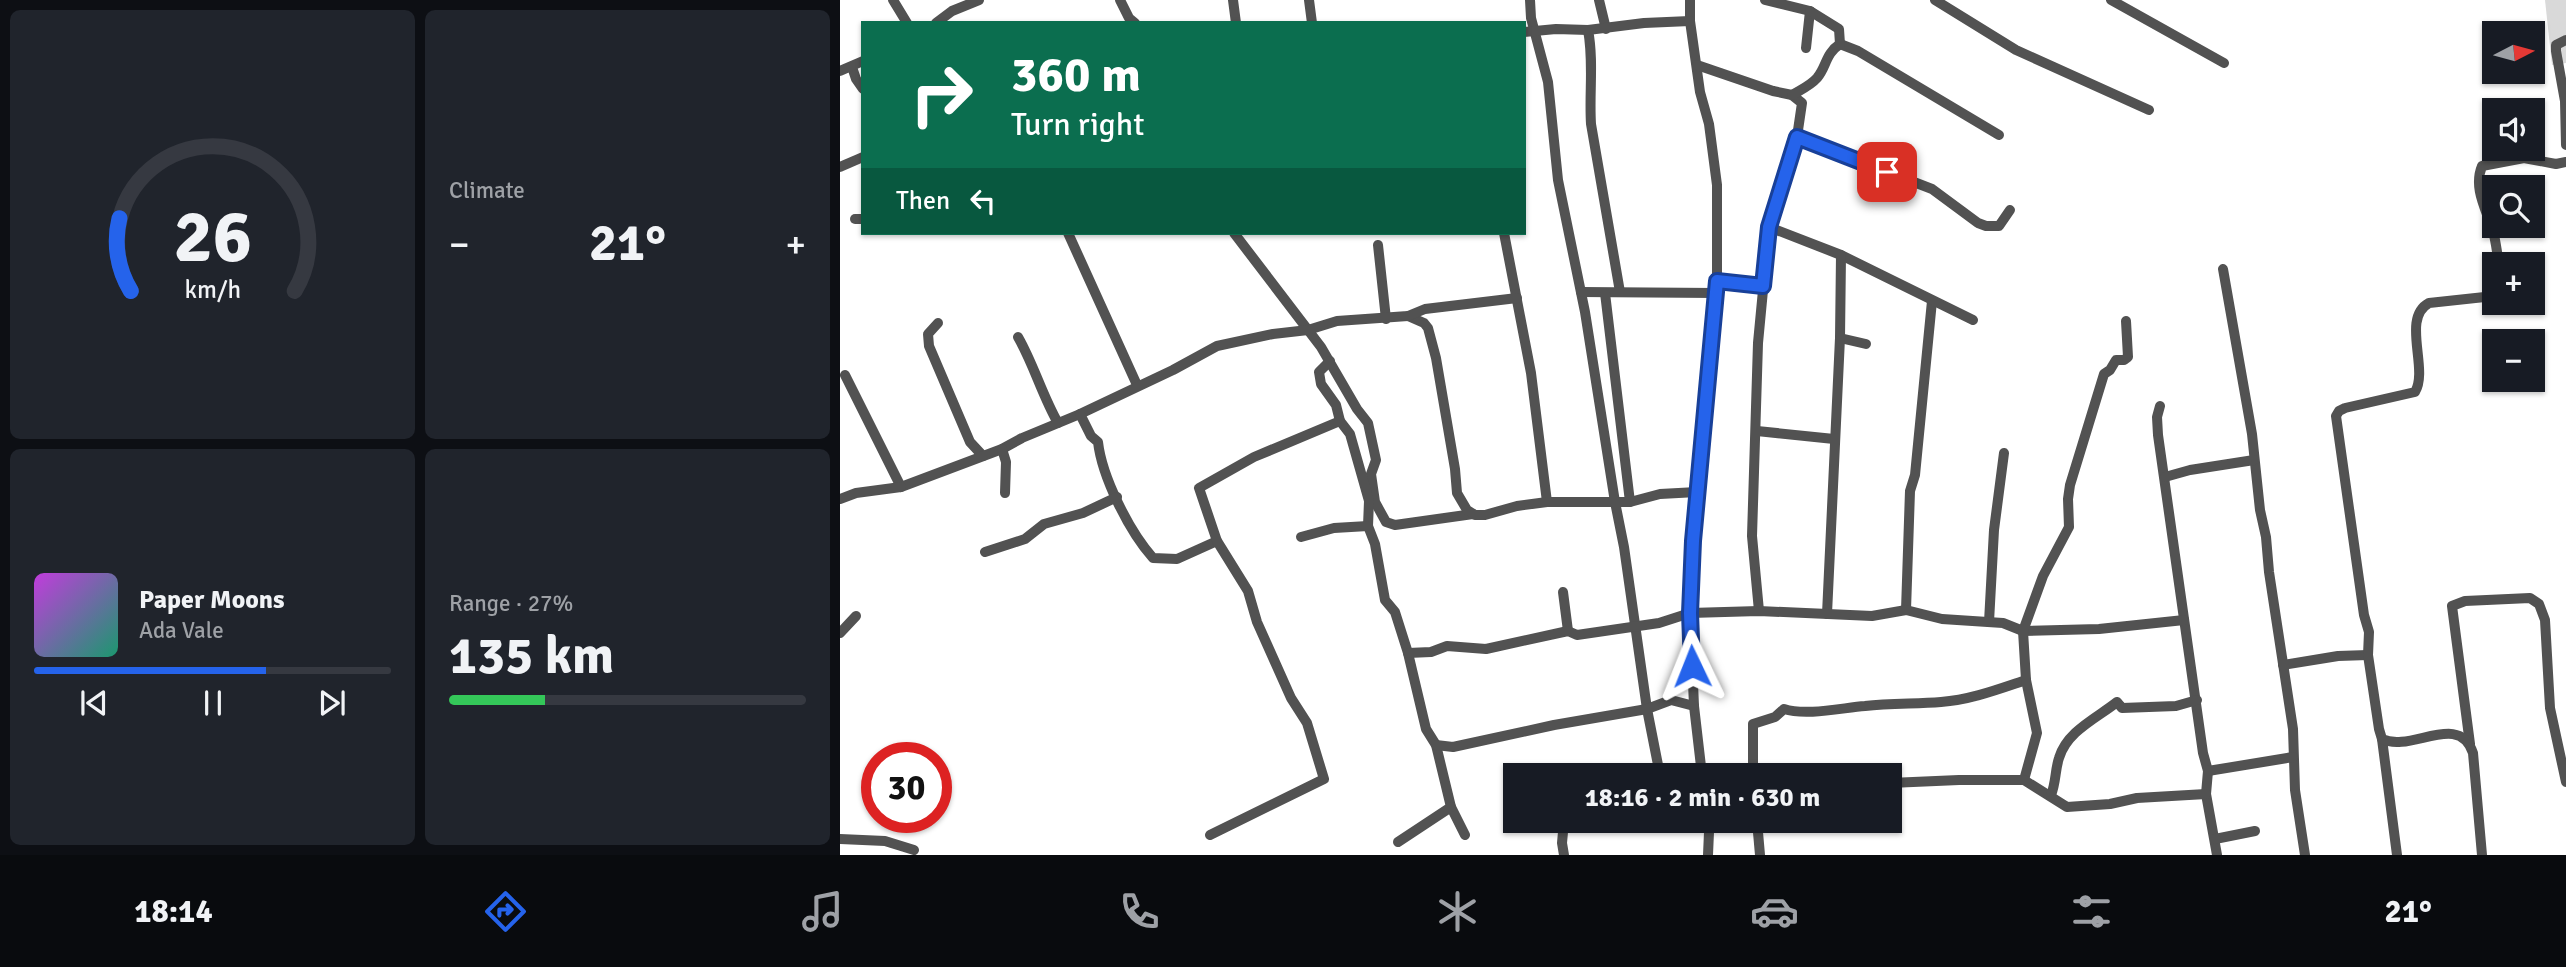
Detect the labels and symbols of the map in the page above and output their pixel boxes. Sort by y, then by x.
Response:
north arrow [2482,21,2544,84]
pin [1857,142,1917,202]
position arrow [1655,629,1729,703]
speed limit sign: 30 [861,742,952,833]

